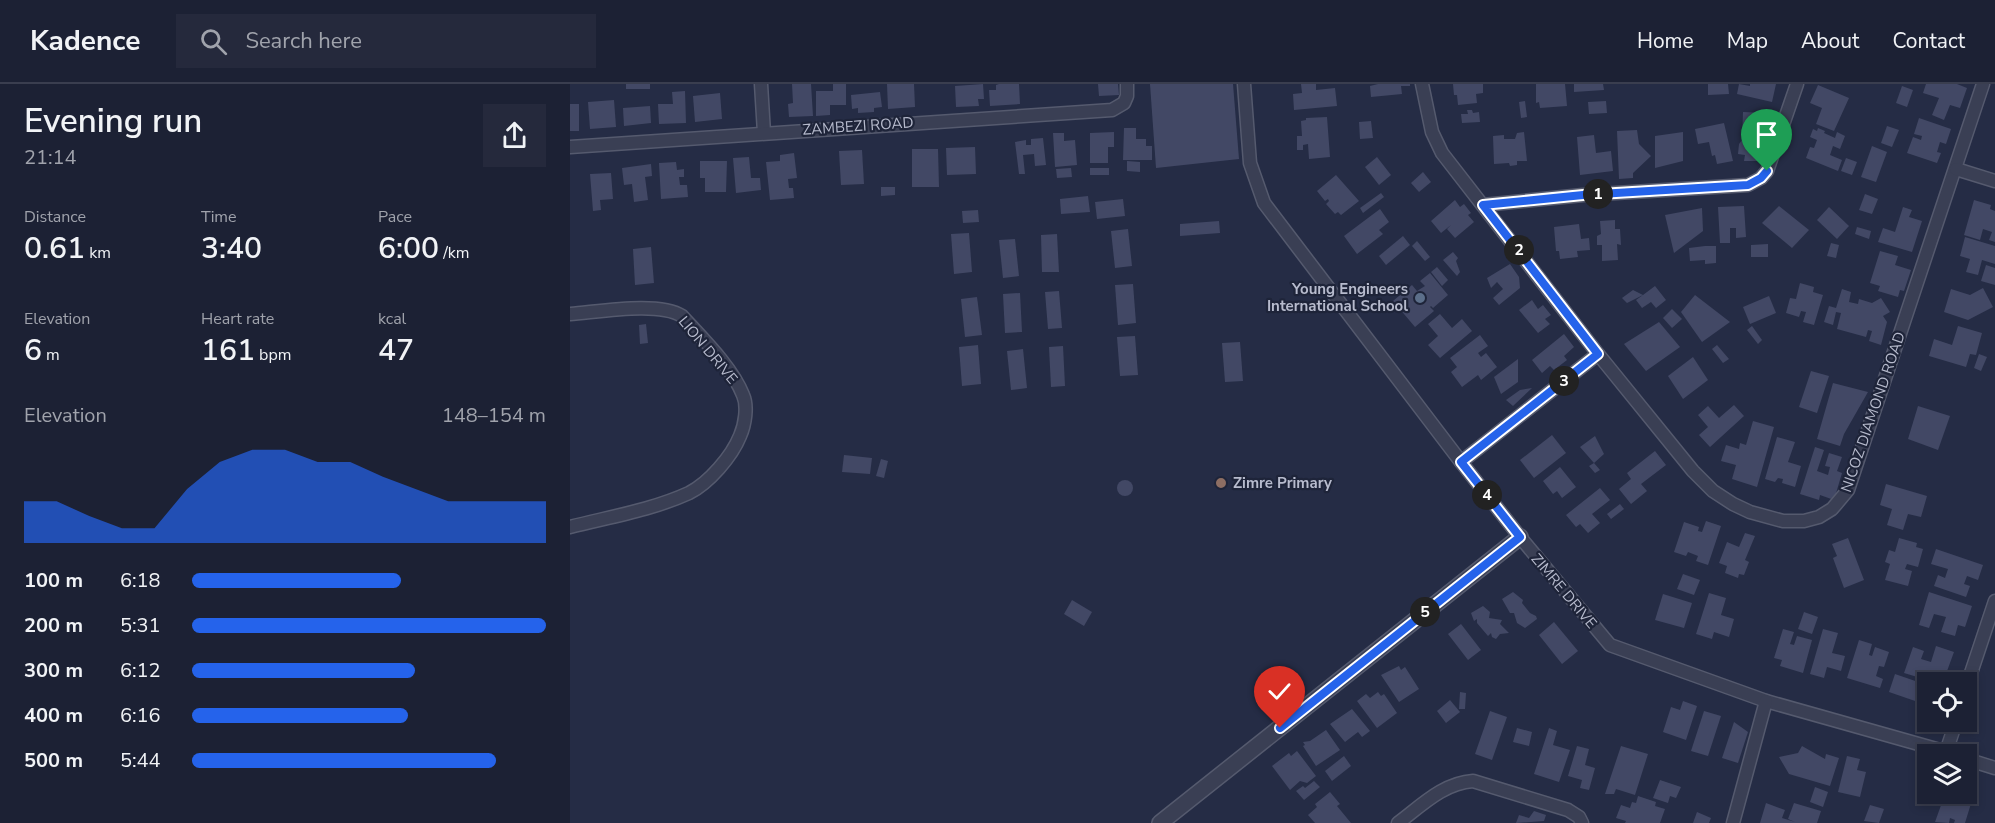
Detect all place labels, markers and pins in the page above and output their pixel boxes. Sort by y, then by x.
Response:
pin [1741,109,1792,171]
pin: 1 [1583,179,1613,209]
pin: 2 [1504,235,1534,265]
place label: Young Engineers International School [1267,279,1408,316]
marker: Young Engineers International School [1413,291,1427,305]
pin: 3 [1549,366,1579,396]
place label: Zimre Primary [1233,473,1332,493]
marker: Zimre Primary [1214,476,1228,490]
pin: 4 [1472,480,1502,510]
pin: 5 [1410,597,1440,627]
pin [1254,666,1305,728]

